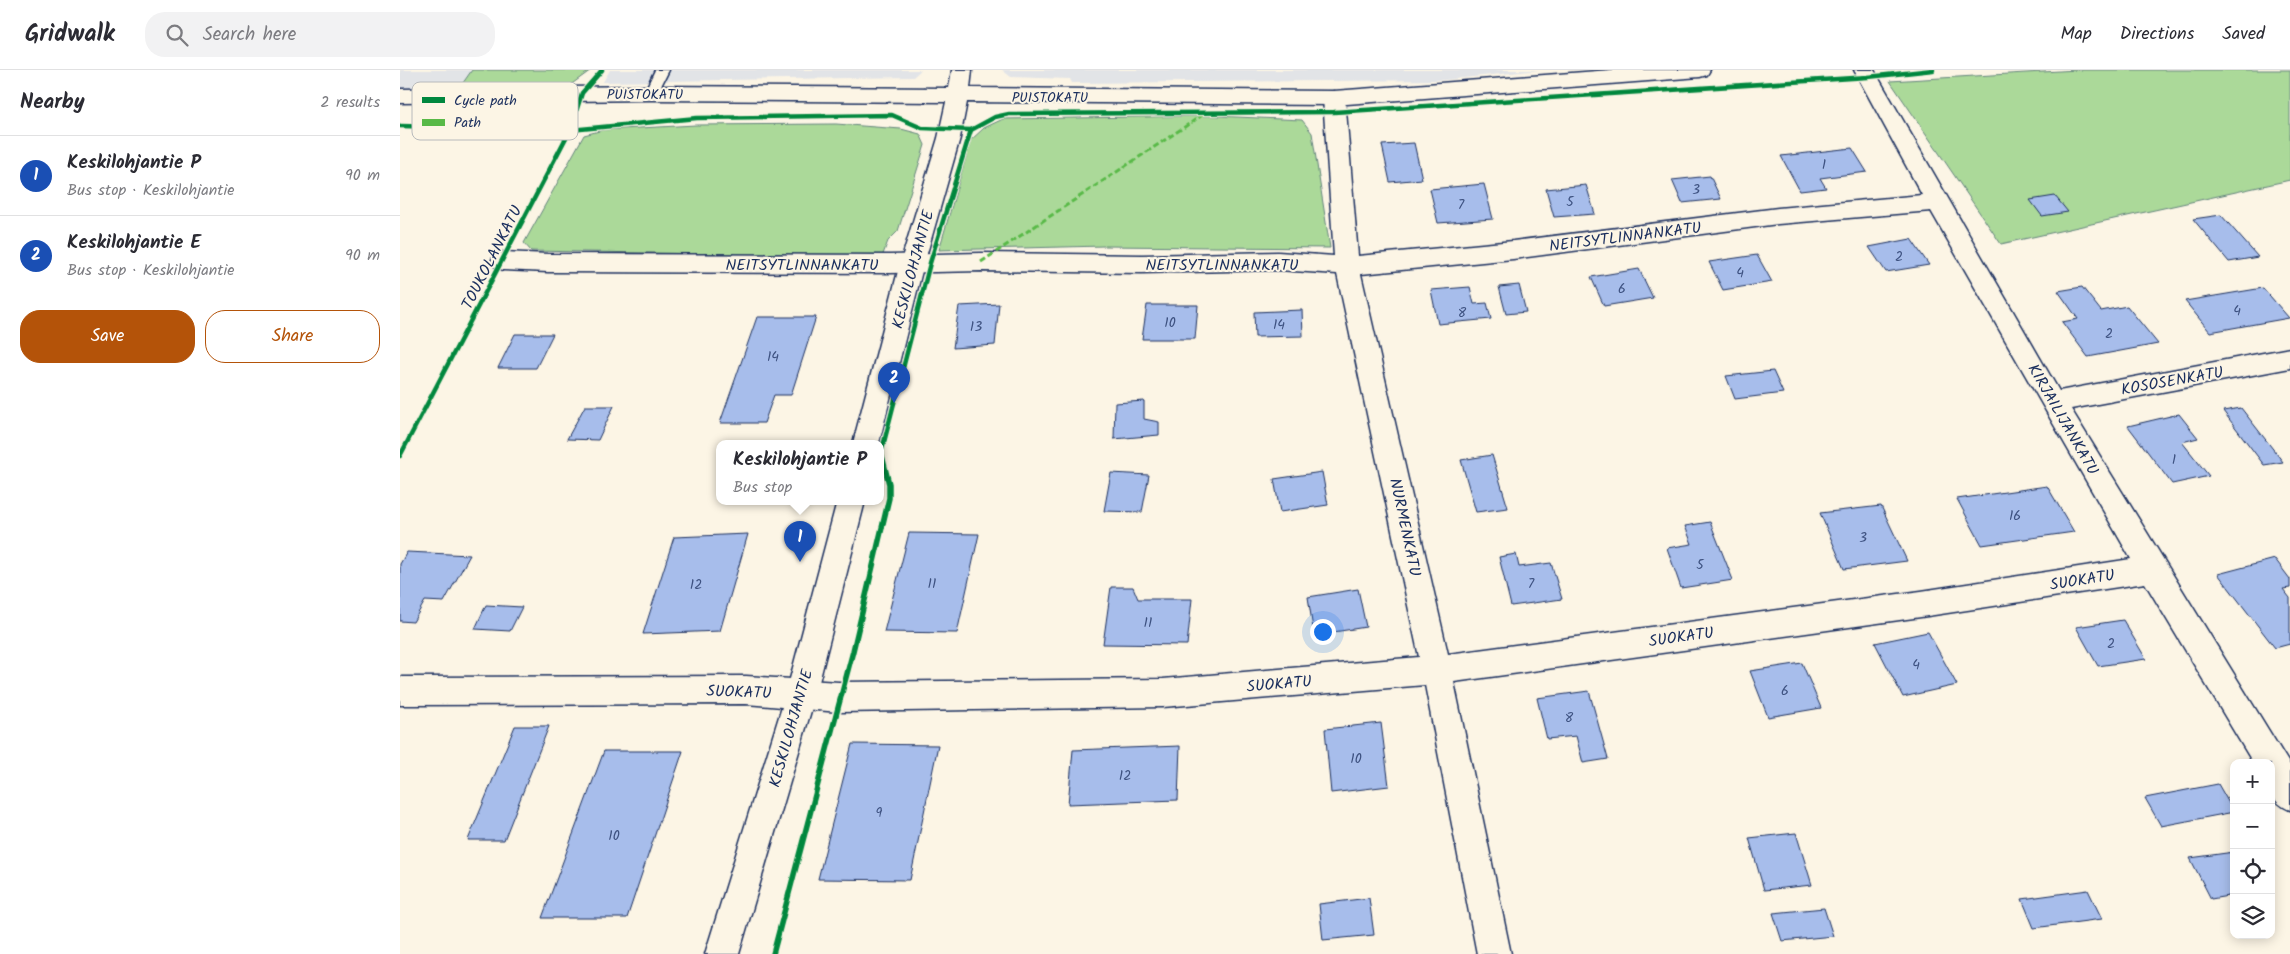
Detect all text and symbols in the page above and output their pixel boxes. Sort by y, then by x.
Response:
search box [145,12,495,57]
text: Gridwalk [25,15,115,54]
text: Search here [203,20,296,50]
text: Map [2060,20,2092,49]
text: Directions [2120,20,2194,49]
text: Saved [2222,20,2265,49]
icon: search [163,21,191,49]
legend [412,82,578,140]
street label: PUISTOKATU [607,84,683,106]
text: Nearby [20,86,85,119]
street label: PUISTOKATU [1012,87,1088,109]
text: 2 results [320,90,380,115]
text: Cycle path [454,90,517,112]
text: Path [454,112,481,134]
text: Keskilohjantie P [67,148,201,178]
house number: 1 [1822,154,1826,176]
text: 1 [34,163,38,188]
text: 90 m [345,163,380,188]
text: Bus stop · Keskilohjantie [67,178,234,203]
house number: 3 [1692,179,1700,201]
house number: 5 [1566,191,1575,213]
house number: 7 [1458,194,1465,216]
street label: TOUKOLANKATU [455,201,530,314]
street label: KESKILOHJANTIE [886,207,941,332]
street label: NEITSYTLINNANKATU [1548,216,1703,259]
text: Keskilohjantie E [67,228,201,258]
text: 2 [31,243,41,268]
text: 90 m [345,243,380,268]
house number: 2 [1895,246,1903,268]
street label: NEITSYTLINNANKATU [725,253,879,278]
street label: NEITSYTLINNANKATU [1145,253,1299,278]
text: Bus stop · Keskilohjantie [67,258,234,283]
house number: 4 [1736,262,1744,284]
house number: 6 [1618,278,1626,300]
house number: 4 [2233,300,2241,322]
house number: 8 [1458,302,1467,324]
button: Save [20,310,195,363]
button: Share [205,310,380,363]
house number: 10 [1164,312,1176,334]
house number: 14 [1273,314,1285,336]
house number: 13 [970,316,982,338]
house number: 2 [2105,323,2113,345]
house number: 14 [767,346,779,368]
street label: KIRJAILIJANKATU [2021,359,2105,480]
street label: KOSOSENKATU [2119,360,2226,403]
pin: 2 [878,362,910,403]
popup [716,440,884,505]
text: Keskilohjantie P [733,445,867,475]
house number: 1 [2172,449,2176,471]
text: Bus stop [733,475,792,500]
street label: NURMENKATU [1382,476,1427,579]
house number: 16 [2009,505,2021,527]
pin: 1 [784,521,816,562]
house number: 3 [1859,527,1867,549]
house number: 5 [1696,554,1705,576]
street label: SUOKATU [2048,563,2117,598]
house number: 11 [928,573,936,595]
house number: 7 [1528,573,1535,595]
house number: 12 [690,574,702,596]
house number: 11 [1144,612,1152,634]
your location [1310,619,1336,645]
street label: SUOKATU [1647,621,1716,654]
house number: 2 [2107,633,2115,655]
house number: 4 [1912,654,1920,676]
street label: KESKILOHJANTIE [763,666,820,790]
street label: SUOKATU [1246,669,1313,700]
street label: SUOKATU [706,679,772,706]
house number: 6 [1781,680,1789,702]
house number: 8 [1565,707,1574,729]
house number: 10 [1350,748,1362,770]
map controls [2230,759,2275,939]
button: + [2230,759,2275,804]
house number: 12 [1119,765,1131,787]
house number: 9 [876,802,883,824]
button: − [2230,804,2275,849]
house number: 10 [608,825,620,847]
button: locate [2230,849,2275,894]
button: layers [2230,894,2275,939]

